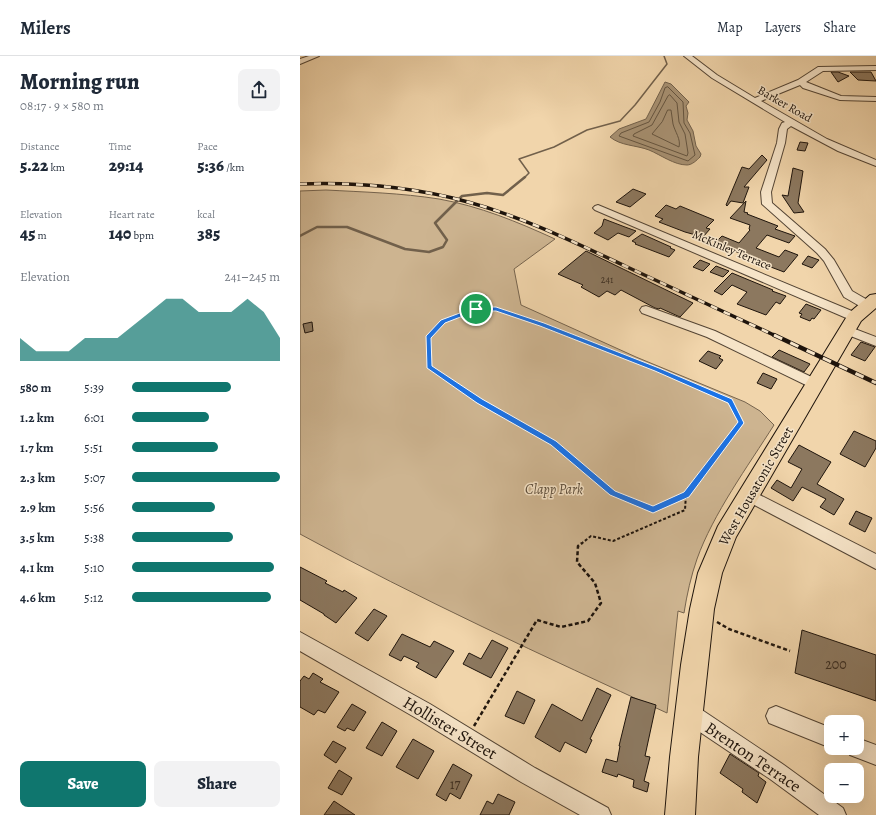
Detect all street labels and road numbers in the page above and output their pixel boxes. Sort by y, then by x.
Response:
street label: Barker Road [755,82,816,126]
street label: McKinley Terrace [690,226,774,274]
street label: West Housatonic Street [714,423,798,550]
street label: Hollister Street [399,691,502,765]
street label: Brenton Terrace [700,716,806,798]

